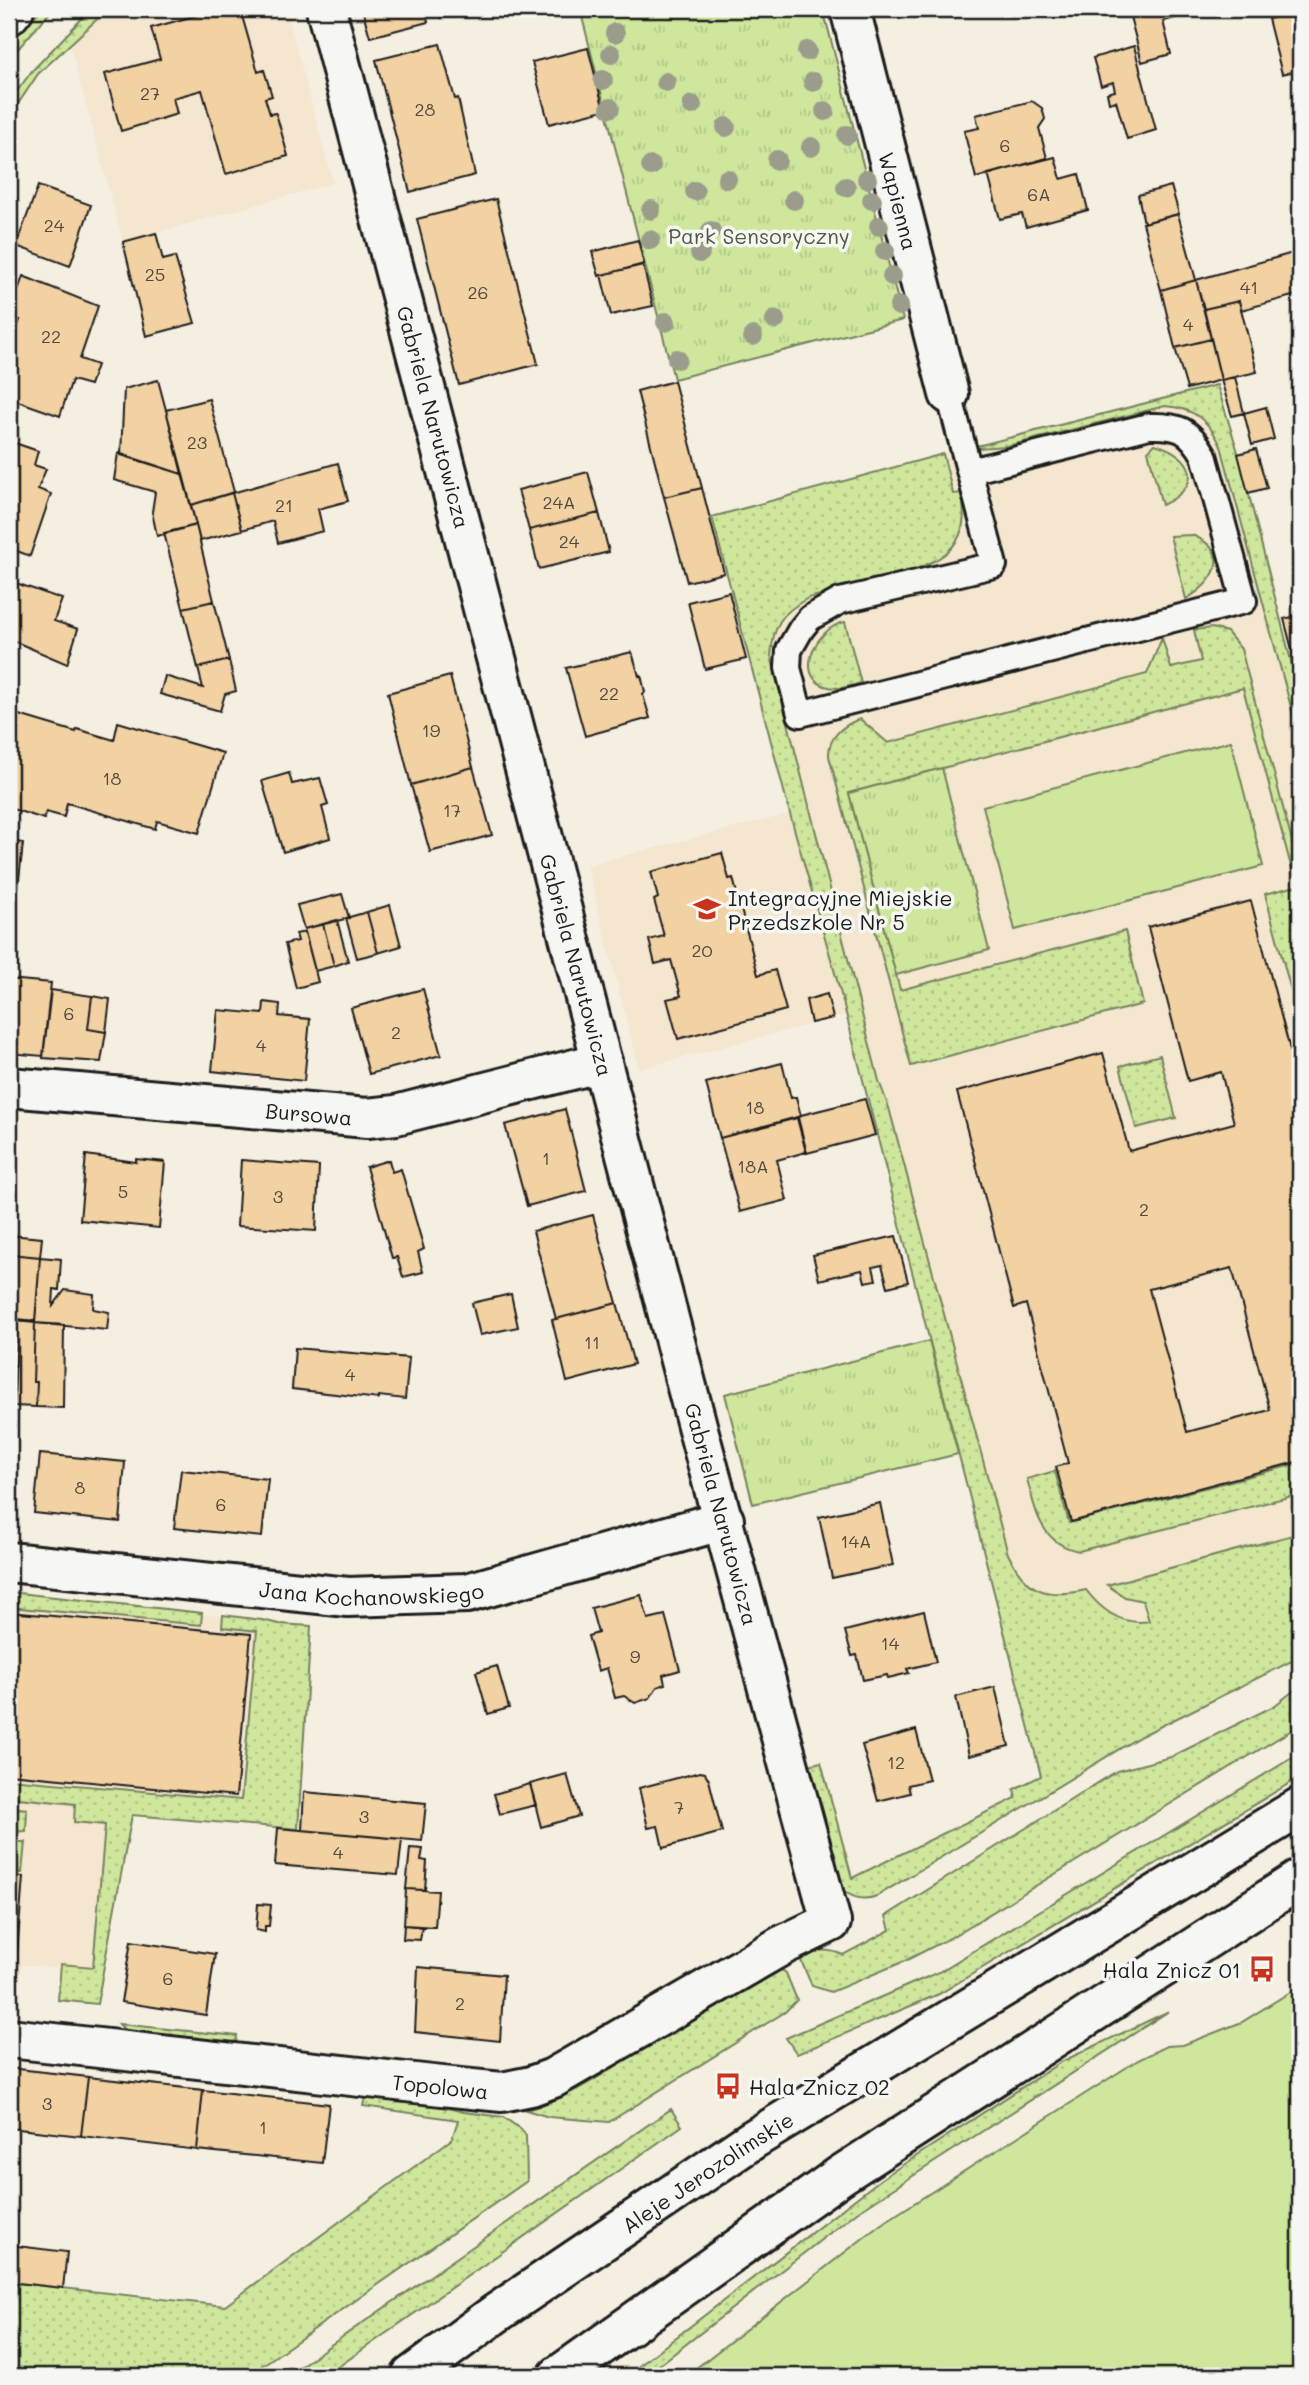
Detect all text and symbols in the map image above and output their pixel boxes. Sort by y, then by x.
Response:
house number: 27 [140,81,160,105]
house number: 28 [415,97,436,121]
house number: 6 [1000,133,1010,157]
street label: Wapienna [874,149,925,253]
house number: 6A [1027,182,1051,206]
house number: 24 [44,213,65,237]
park label: Park Sensoryczny [668,222,850,249]
house number: 25 [145,262,165,286]
house number: 41 [1240,275,1258,299]
house number: 26 [468,280,488,304]
street label: Gabriela Narutowicza [391,303,477,531]
house number: 4 [1183,312,1194,336]
house number: 22 [41,324,61,348]
house number: 23 [187,430,207,454]
house number: 24A [542,490,576,514]
house number: 21 [275,493,293,517]
house number: 24 [559,529,580,553]
house number: 22 [599,681,619,705]
house number: 19 [422,718,441,742]
house number: 18 [103,766,122,790]
house number: 17 [443,798,461,822]
street label: Gabriela Narutowicza [534,851,620,1079]
place label: Integracyjne Miejskie Przedszkole Nr 5 [728,884,953,935]
school or university icon: Integracyjne Miejskie Przedszkole Nr 5 [692,894,722,924]
house number: 20 [691,938,713,962]
house number: 6 [64,1001,74,1025]
house number: 2 [391,1020,401,1044]
house number: 4 [256,1033,267,1057]
house number: 18 [746,1095,765,1119]
street label: Bursowa [264,1096,353,1130]
house number: 1 [542,1146,550,1170]
house number: 18A [737,1154,769,1178]
house number: 5 [118,1179,128,1203]
house number: 3 [273,1184,283,1208]
house number: 2 [1139,1197,1149,1221]
house number: 11 [584,1330,600,1354]
house number: 4 [345,1362,356,1386]
street label: Gabriela Narutowicza [679,1400,765,1628]
house number: 8 [75,1475,86,1499]
house number: 6 [216,1492,226,1516]
house number: 14A [840,1529,872,1553]
street label: Jana Kochanowskiego [258,1574,486,1611]
house number: 14 [881,1631,900,1655]
house number: 9 [630,1644,641,1668]
house number: 12 [887,1750,905,1774]
house number: 7 [674,1795,684,1819]
house number: 3 [359,1804,369,1828]
house number: 4 [333,1840,344,1864]
bus stop icon: Hala Znicz 01 [1247,1954,1277,1984]
place label: Hala Znicz 01 [1103,1956,1241,1983]
house number: 6 [163,1966,173,1990]
house number: 2 [455,1991,465,2015]
street label: Topolowa [391,2067,490,2104]
bus stop icon: Hala Znicz 02 [713,2071,743,2101]
place label: Hala Znicz 02 [749,2073,890,2100]
house number: 3 [42,2091,52,2115]
street label: Aleje Jerozolimskie [616,2105,798,2238]
house number: 1 [259,2115,267,2139]

